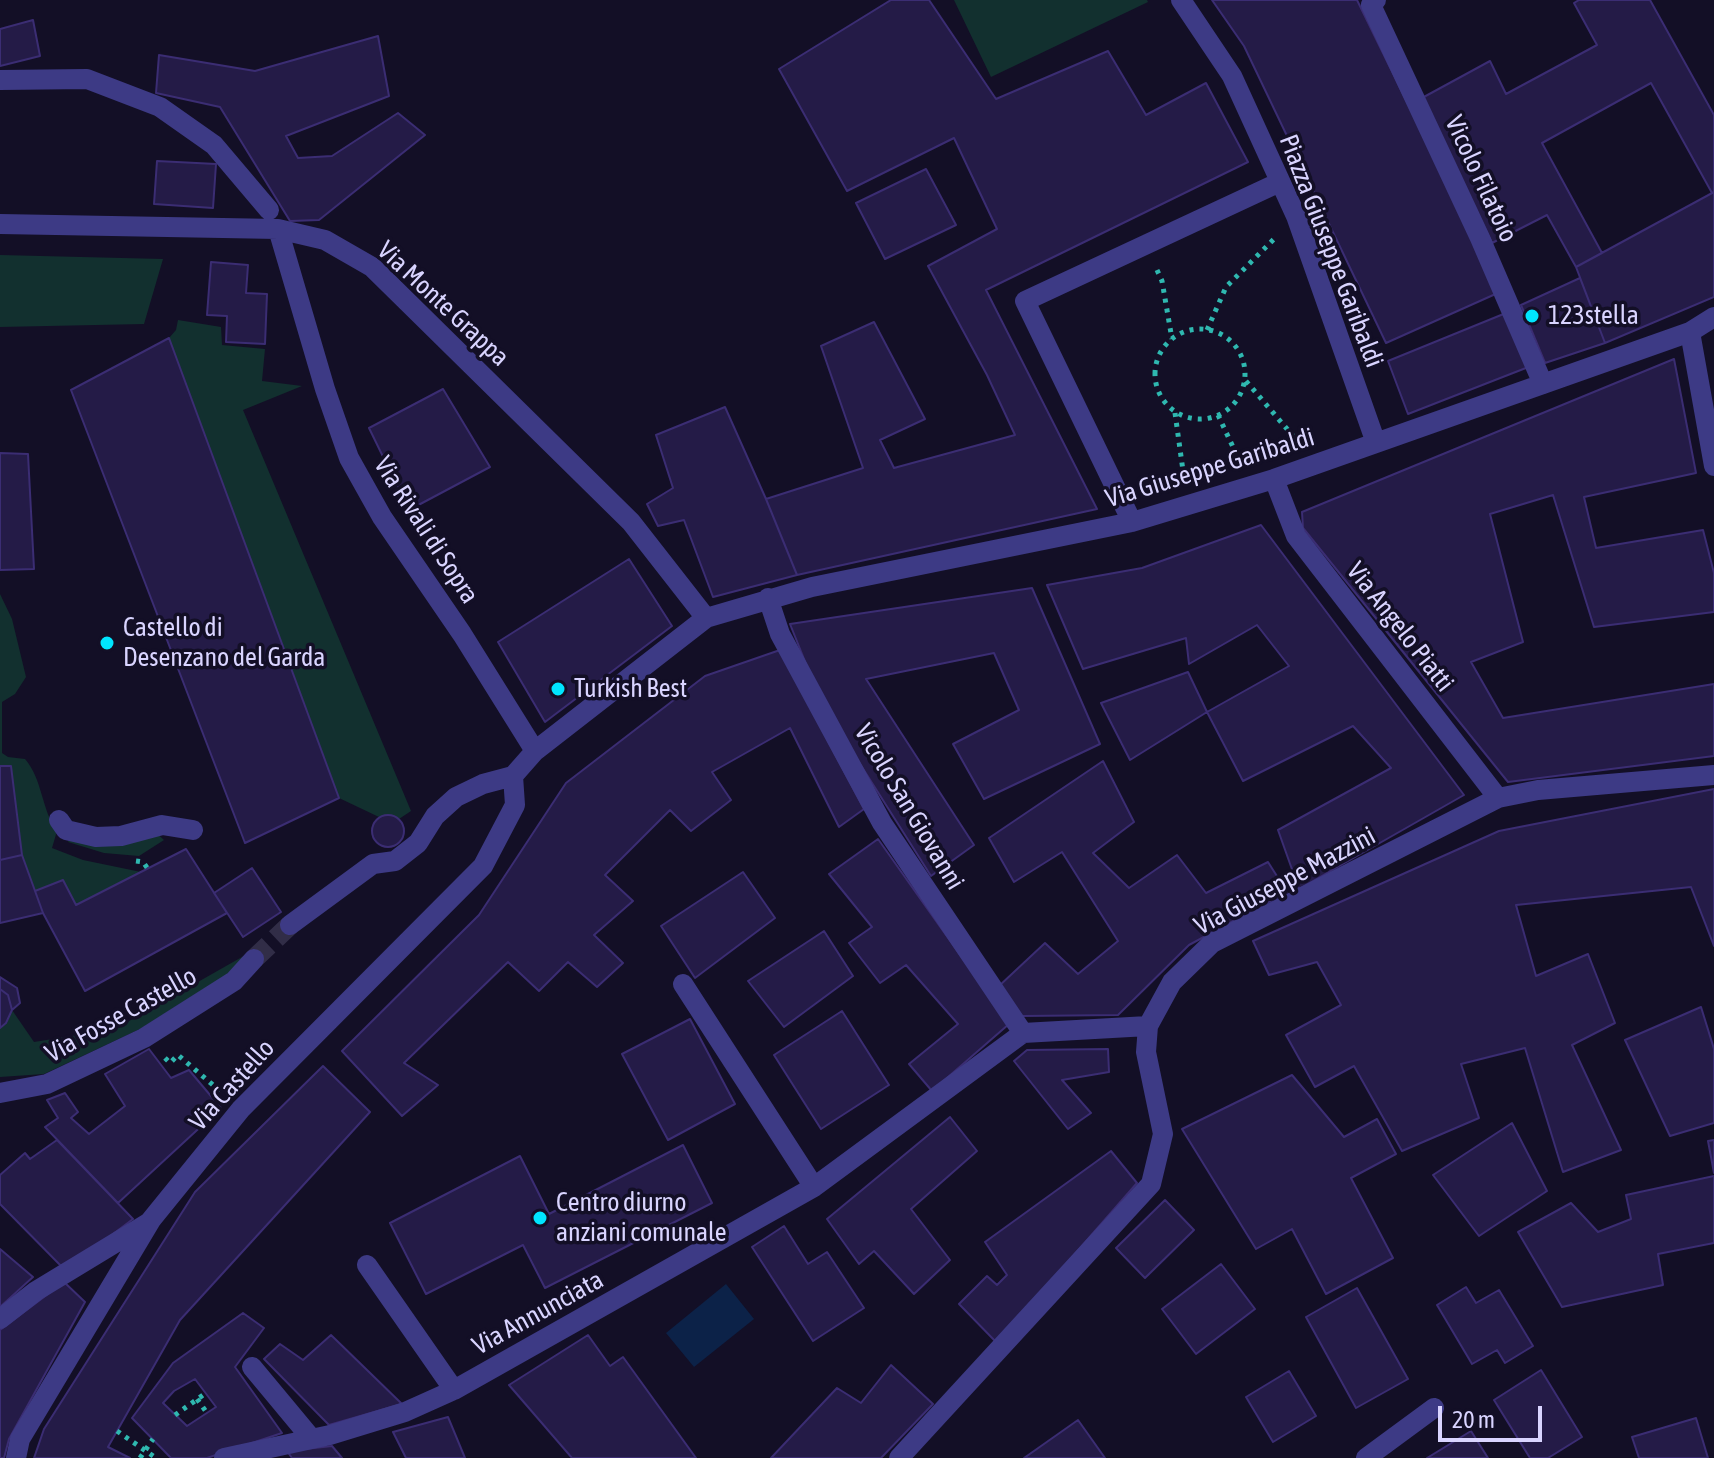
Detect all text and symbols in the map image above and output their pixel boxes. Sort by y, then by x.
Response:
street label: Vicolo Filatoio [1438,111,1524,247]
street label: Piazza Giuseppe Garibaldi [1272,130,1390,372]
street label: Via Monte Grappa [371,235,515,373]
place label: 123stella [1548,300,1639,332]
marker: 123stella [1523,307,1541,325]
street label: Via Giuseppe Garibaldi [1102,421,1318,515]
street label: Via Rivali di Sopra [367,451,485,609]
street label: Via Angelo Piatti [1340,556,1460,698]
place label: Castello di Desenzano del Garda [123,612,325,674]
marker: Castello di Desenzano del Garda [98,634,116,652]
place label: Turkish Best [574,673,687,705]
marker: Turkish Best [549,680,567,698]
street label: Vicolo San Giovanni [847,719,971,895]
street label: Via Giuseppe Mazzini [1189,820,1381,942]
street label: Via Fosse Castello [40,961,202,1069]
street label: Via Castello [183,1033,281,1137]
place label: Centro diurno anziani comunale [556,1187,727,1248]
marker: Centro diurno anziani comunale [531,1209,549,1227]
street label: Via Annunciata [467,1264,609,1362]
scale bar [1442,1390,1546,1440]
text: 20 m [1452,1406,1495,1433]

